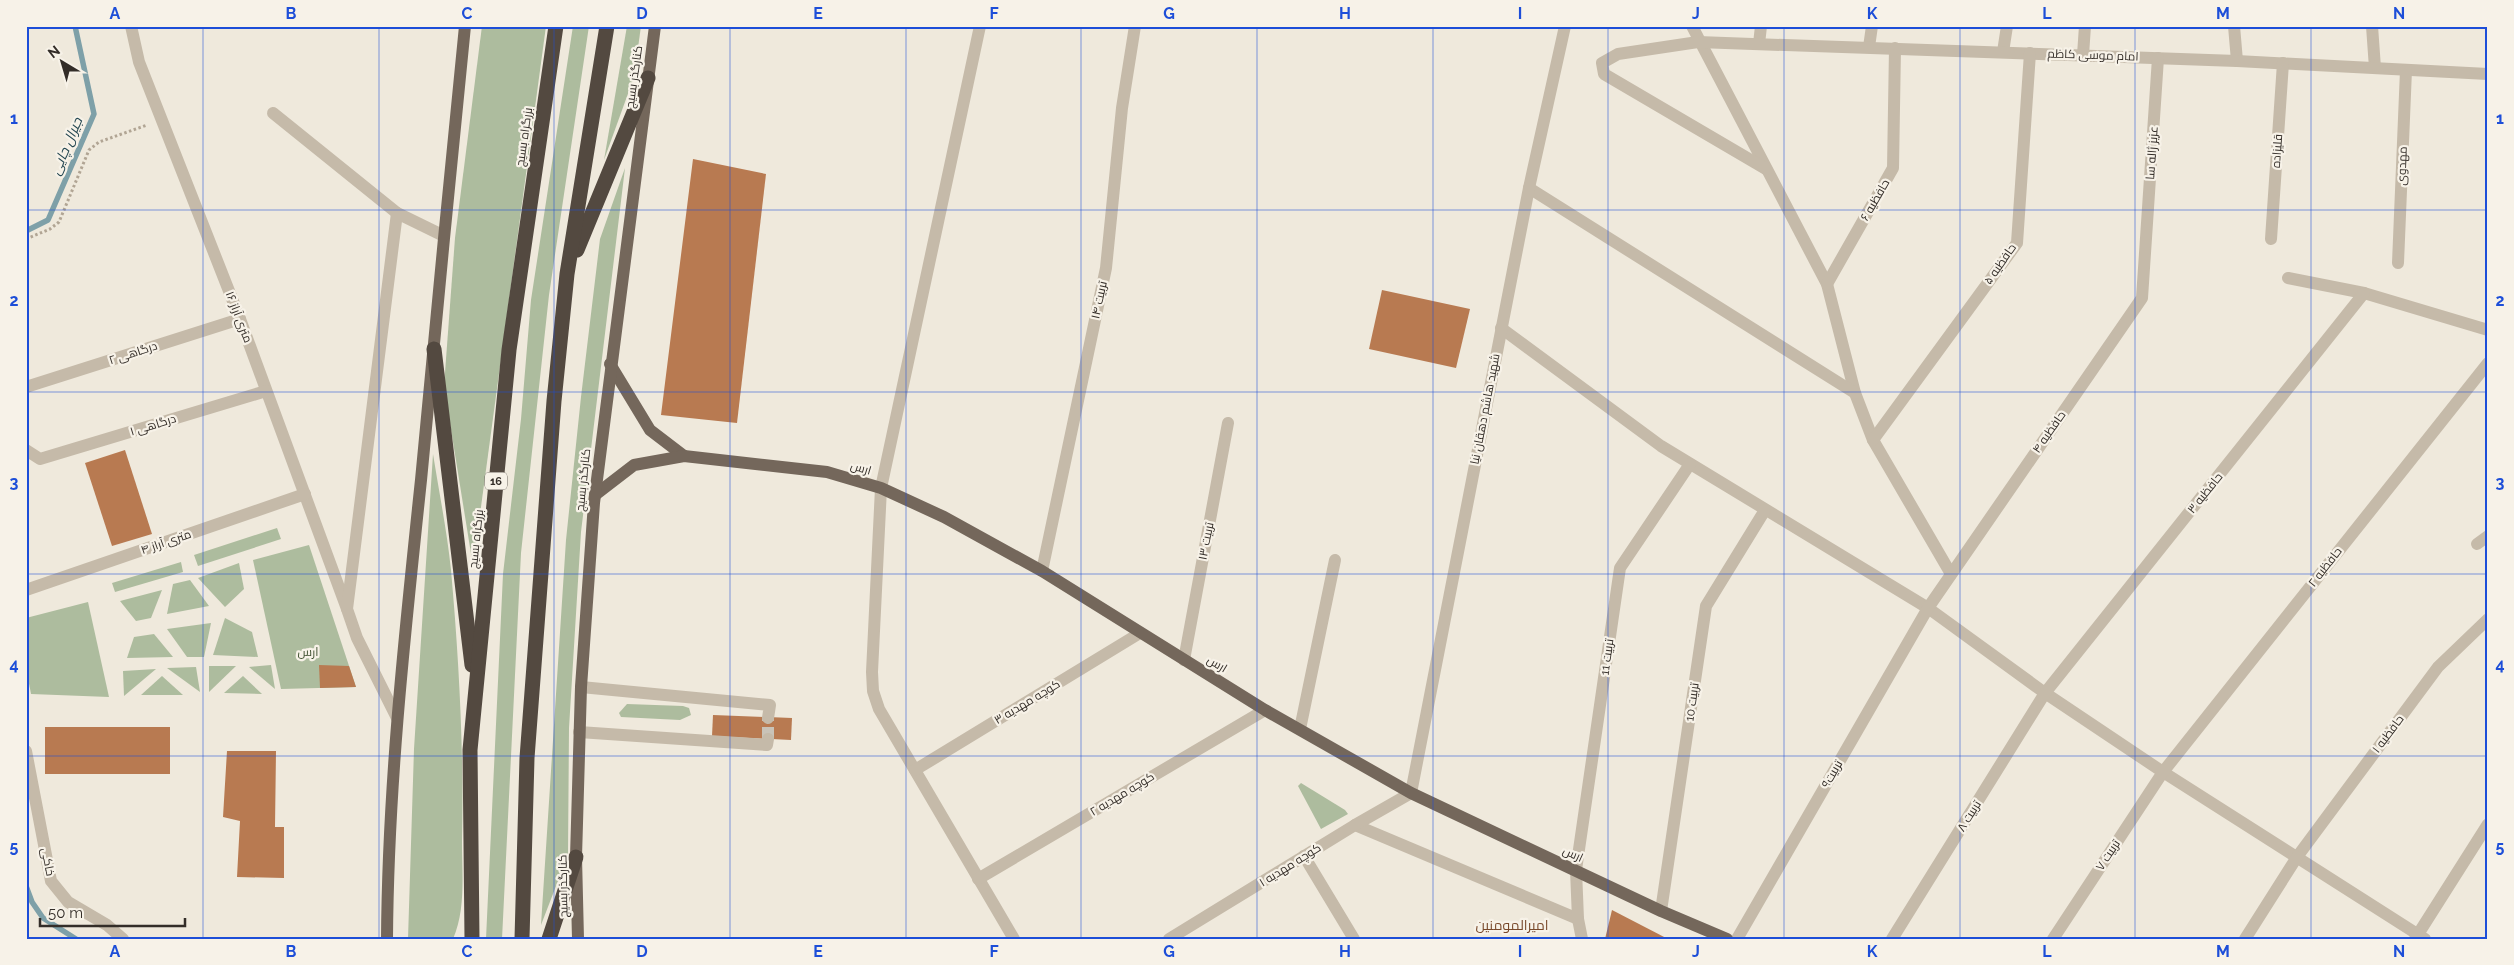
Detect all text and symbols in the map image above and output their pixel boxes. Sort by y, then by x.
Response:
text: A [110,4,121,23]
text: B [286,4,297,23]
text: C [462,4,473,23]
text: D [636,4,648,23]
text: E [813,4,823,23]
text: F [989,4,999,23]
text: G [1163,4,1175,23]
text: H [1339,4,1351,23]
text: I [1518,4,1522,23]
text: J [1692,4,1700,23]
text: K [1867,4,1878,23]
text: L [2042,4,2052,23]
text: M [2216,4,2230,23]
text: N [2393,4,2405,23]
north arrow [38,38,88,88]
text: N [45,42,63,61]
street label: کنارگذر بسیج [623,45,646,109]
street label: امام موسی کاظم [2047,46,2139,65]
street label: بزرگراه بسیج [513,107,536,168]
text: 1 [10,109,18,128]
text: 1 [2496,109,2504,128]
water label: جیرال چایی [47,114,88,178]
street label: عزیز ژاله سا [2143,126,2161,180]
street label: قلیزاده [2269,133,2285,169]
street label: مهدوی [2394,146,2410,186]
street label: حافظیه ۶ [1858,177,1892,223]
street label: حافظیه ۵ [1981,241,2019,287]
street label: تربیت ۱۴ [1088,279,1110,320]
street label: ۱۶ متری آراز [223,289,255,345]
text: 2 [9,291,19,310]
text: 2 [2495,291,2505,310]
street label: درگاهی ۲ [107,339,159,367]
street label: شهید هاشم دهقان نیا [1467,352,1504,466]
street label: حافظیه ۴ [2030,408,2068,456]
street label: درگاهی ۱ [128,411,178,439]
street label: کنارگذر بسیج [573,448,594,512]
street label: ارس [849,458,873,478]
street label: حافظیه ۳ [2184,470,2226,516]
road number: 16 [485,472,507,490]
text: 3 [10,473,19,492]
text: 3 [2496,473,2505,492]
street label: بزرگراه بسیج [466,509,487,569]
street label: تربیت ۱۳ [1195,520,1217,561]
street label: ۴ متری آراز [139,527,193,557]
street label: حافظیه ۲ [2305,544,2345,590]
street label: تربیت 11 [1598,637,1617,676]
park label: ارس [298,645,318,659]
street label: ارس [1204,653,1230,675]
text: 4 [9,655,19,674]
text: 4 [2495,655,2505,674]
street label: کوچه مهدیه ۳ [991,677,1064,729]
street label: تربیت 10 [1682,681,1702,722]
street label: حافظیه ۱ [2369,712,2407,756]
street label: تربیت۹ [1819,757,1846,790]
street label: کوچه مهدیه ۲ [1087,769,1158,820]
street label: تربیت ۸ [1954,797,1984,834]
street label: تربیت ۷ [2093,836,2124,873]
text: 5 [10,837,19,856]
text: 5 [2496,837,2505,856]
street label: کوچه مهدیه ۱ [1257,840,1324,891]
street label: ارس [1561,843,1585,865]
street label: خاکی [38,847,58,877]
street label: کنارگذر بسیج [555,854,572,918]
scale bar [40,895,185,927]
text: 50 m [48,904,83,922]
district label: امیرالمومنین [1475,917,1549,933]
text: A [110,942,121,961]
text: B [286,942,297,961]
text: C [462,942,473,961]
text: D [636,942,648,961]
text: E [813,942,823,961]
text: F [989,942,999,961]
text: G [1163,942,1175,961]
text: H [1339,942,1351,961]
text: I [1518,942,1522,961]
text: J [1692,942,1700,961]
text: K [1867,942,1878,961]
text: L [2042,942,2052,961]
text: M [2216,942,2230,961]
text: N [2393,942,2405,961]

